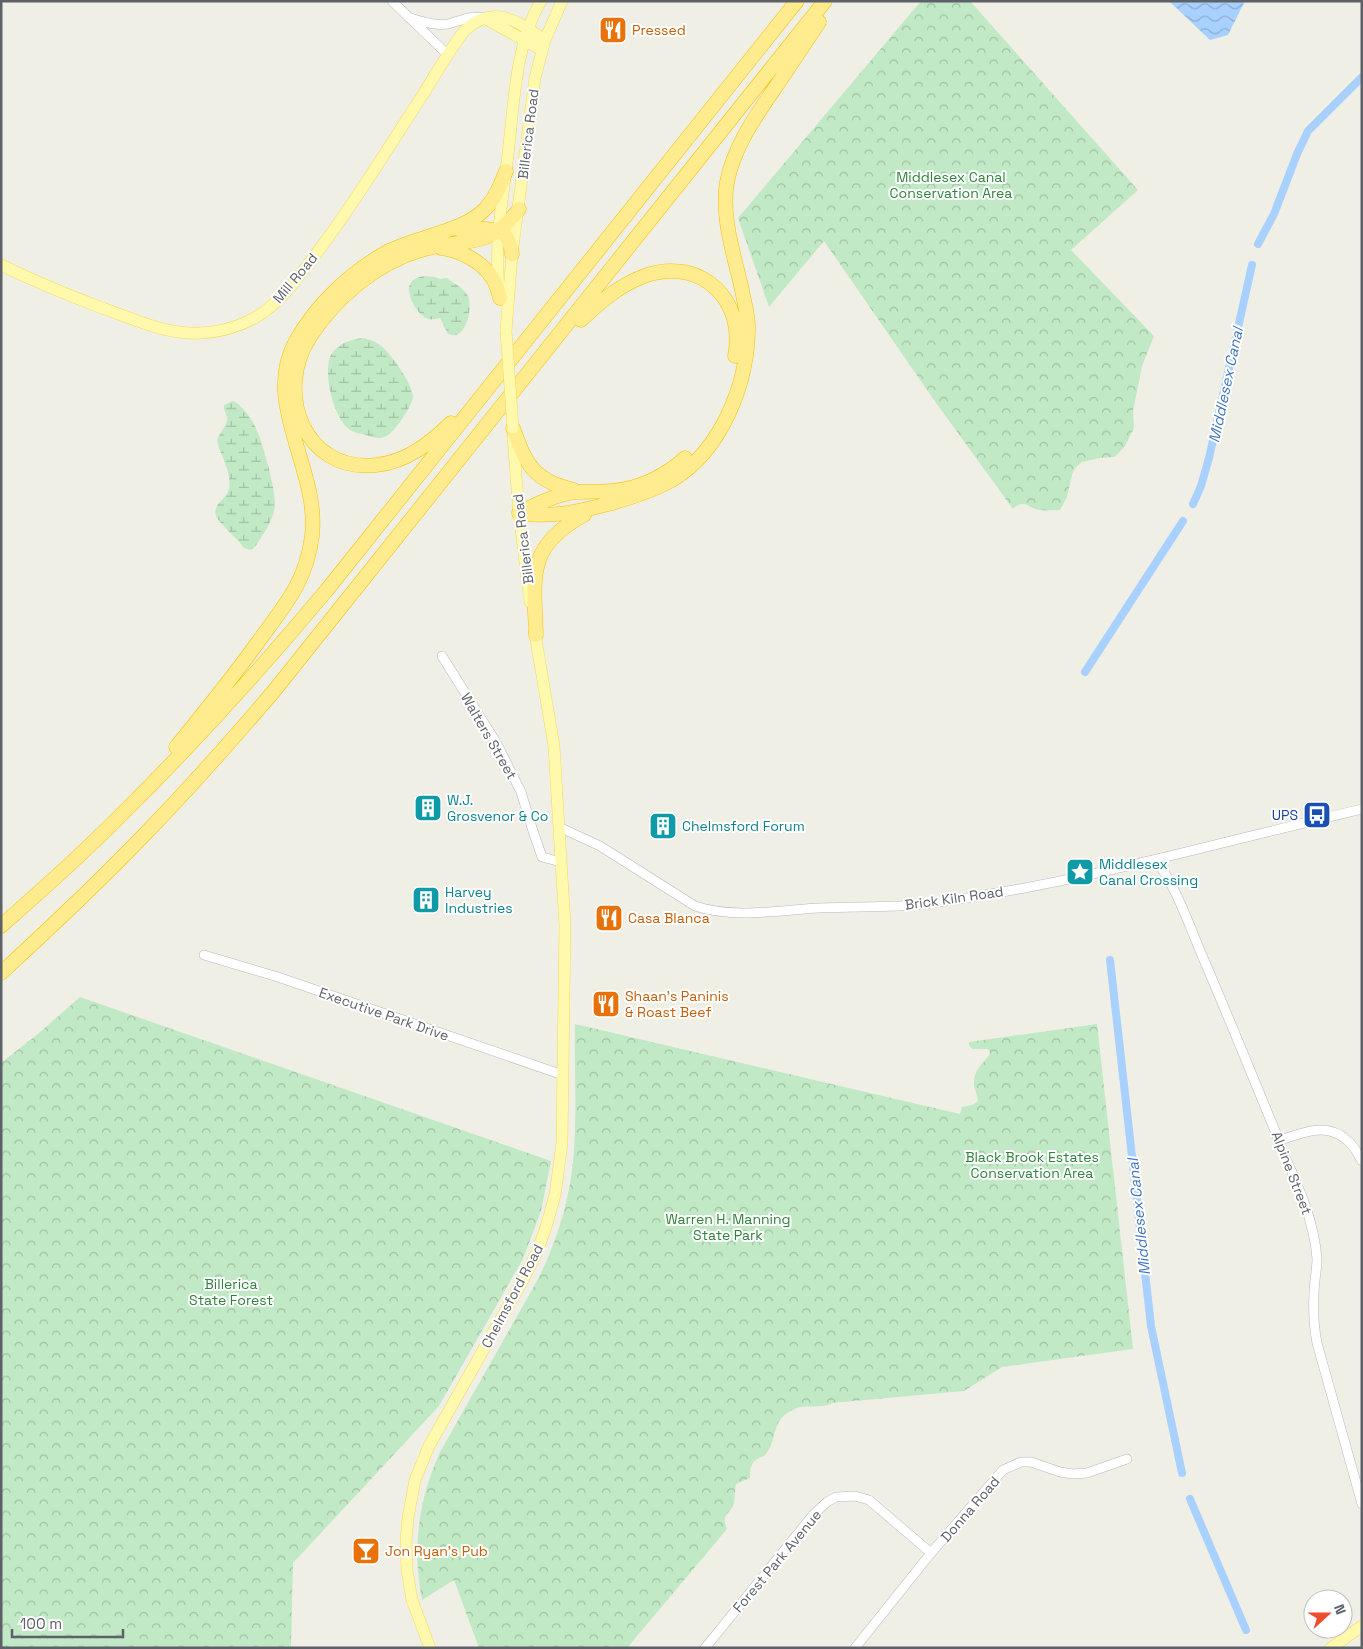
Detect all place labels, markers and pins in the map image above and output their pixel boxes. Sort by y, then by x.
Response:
restaurant icon: Pressed [598,15,628,45]
place label: Pressed [632,21,686,39]
place label: W.J. Grosvenor & Co [447,791,548,825]
building icon: W.J. Grosvenor & Co [413,793,443,823]
bus stop icon: UPS [1302,800,1332,830]
place label: UPS [1272,806,1298,824]
building icon: Chelmsford Forum [648,811,678,841]
place label: Chelmsford Forum [682,817,805,835]
place label: Middlesex Canal Crossing [1099,855,1198,889]
place icon: Middlesex Canal Crossing [1065,857,1095,887]
place label: Harvey Industries [445,883,513,917]
building icon: Harvey Industries [411,885,441,915]
restaurant icon: Casa Blanca [594,903,624,933]
place label: Casa Blanca [628,909,710,927]
place label: Shaan's Paninis & Roast Beef [625,987,729,1021]
restaurant icon: Shaan's Paninis & Roast Beef [591,989,621,1019]
bar icon: Jon Ryan's Pub [351,1536,381,1566]
place label: Jon Ryan's Pub [385,1542,488,1560]

